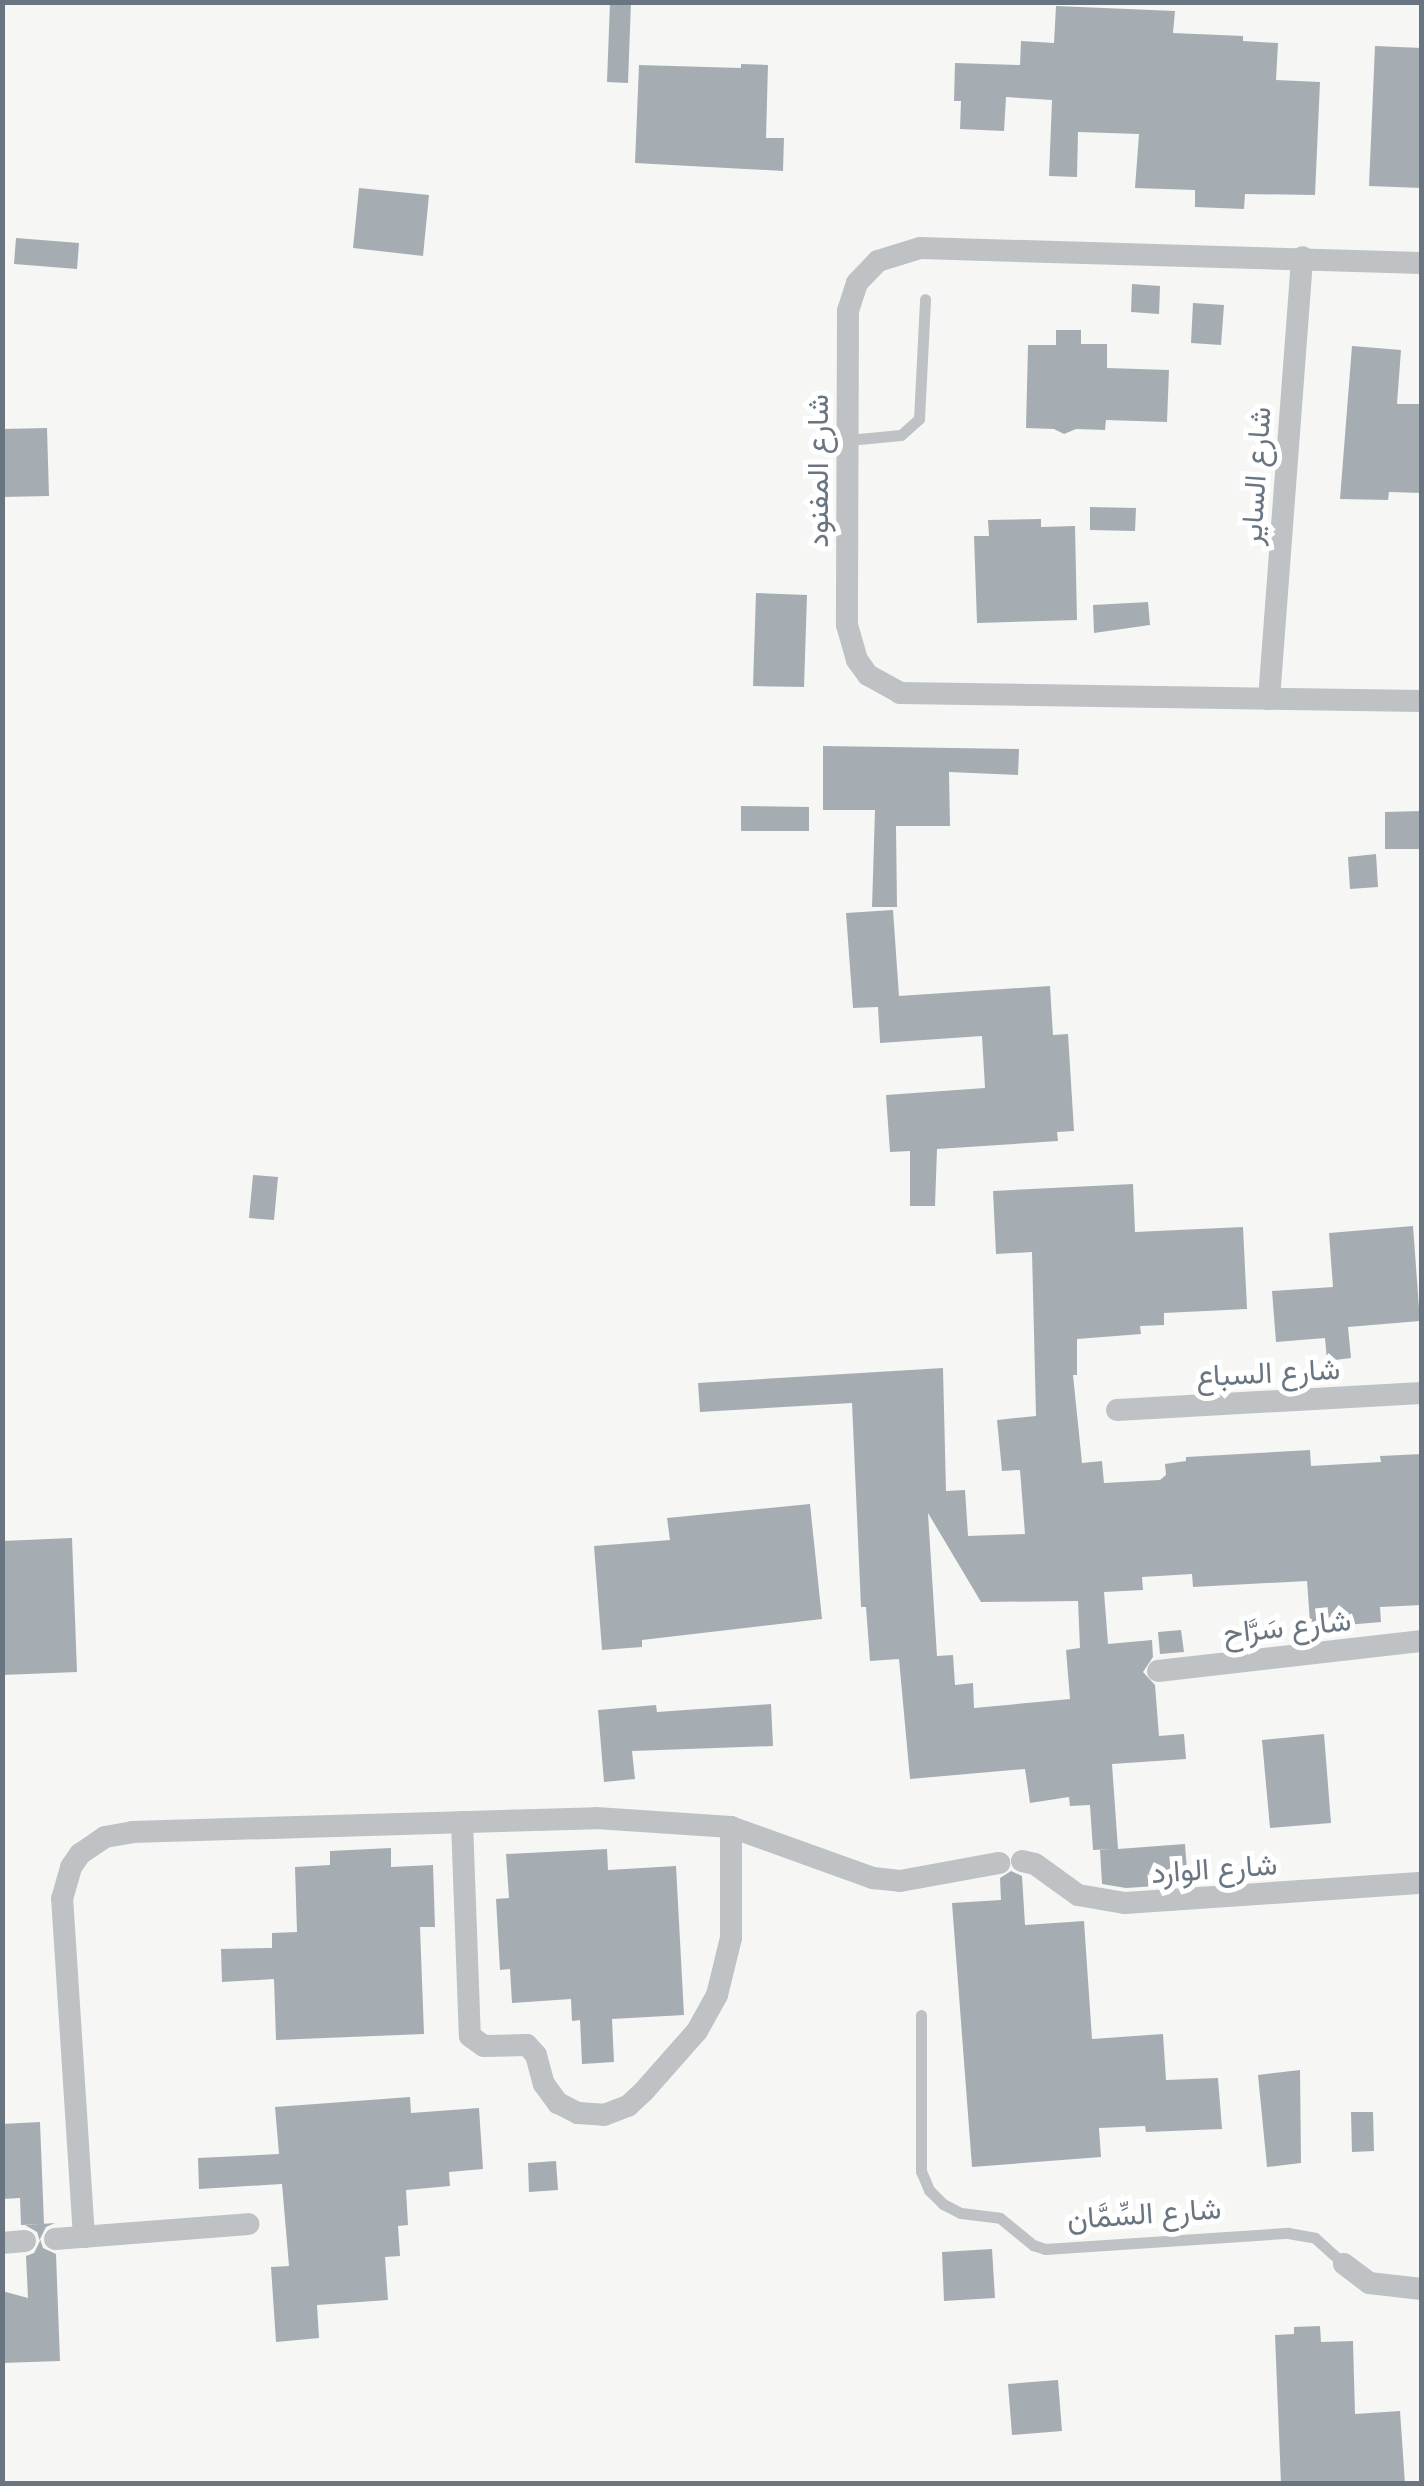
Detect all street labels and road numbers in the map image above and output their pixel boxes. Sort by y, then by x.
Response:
street label: شارع المفنود [799,394,835,548]
street label: شارع الساير [1232,405,1278,547]
street label: شارع السباع [1195,1350,1341,1394]
street label: شارع سَرَّاح [1221,1601,1353,1651]
street label: شارع الوارد [1150,1846,1278,1890]
street label: شارع السِّمَّان [1066,2190,1222,2236]

